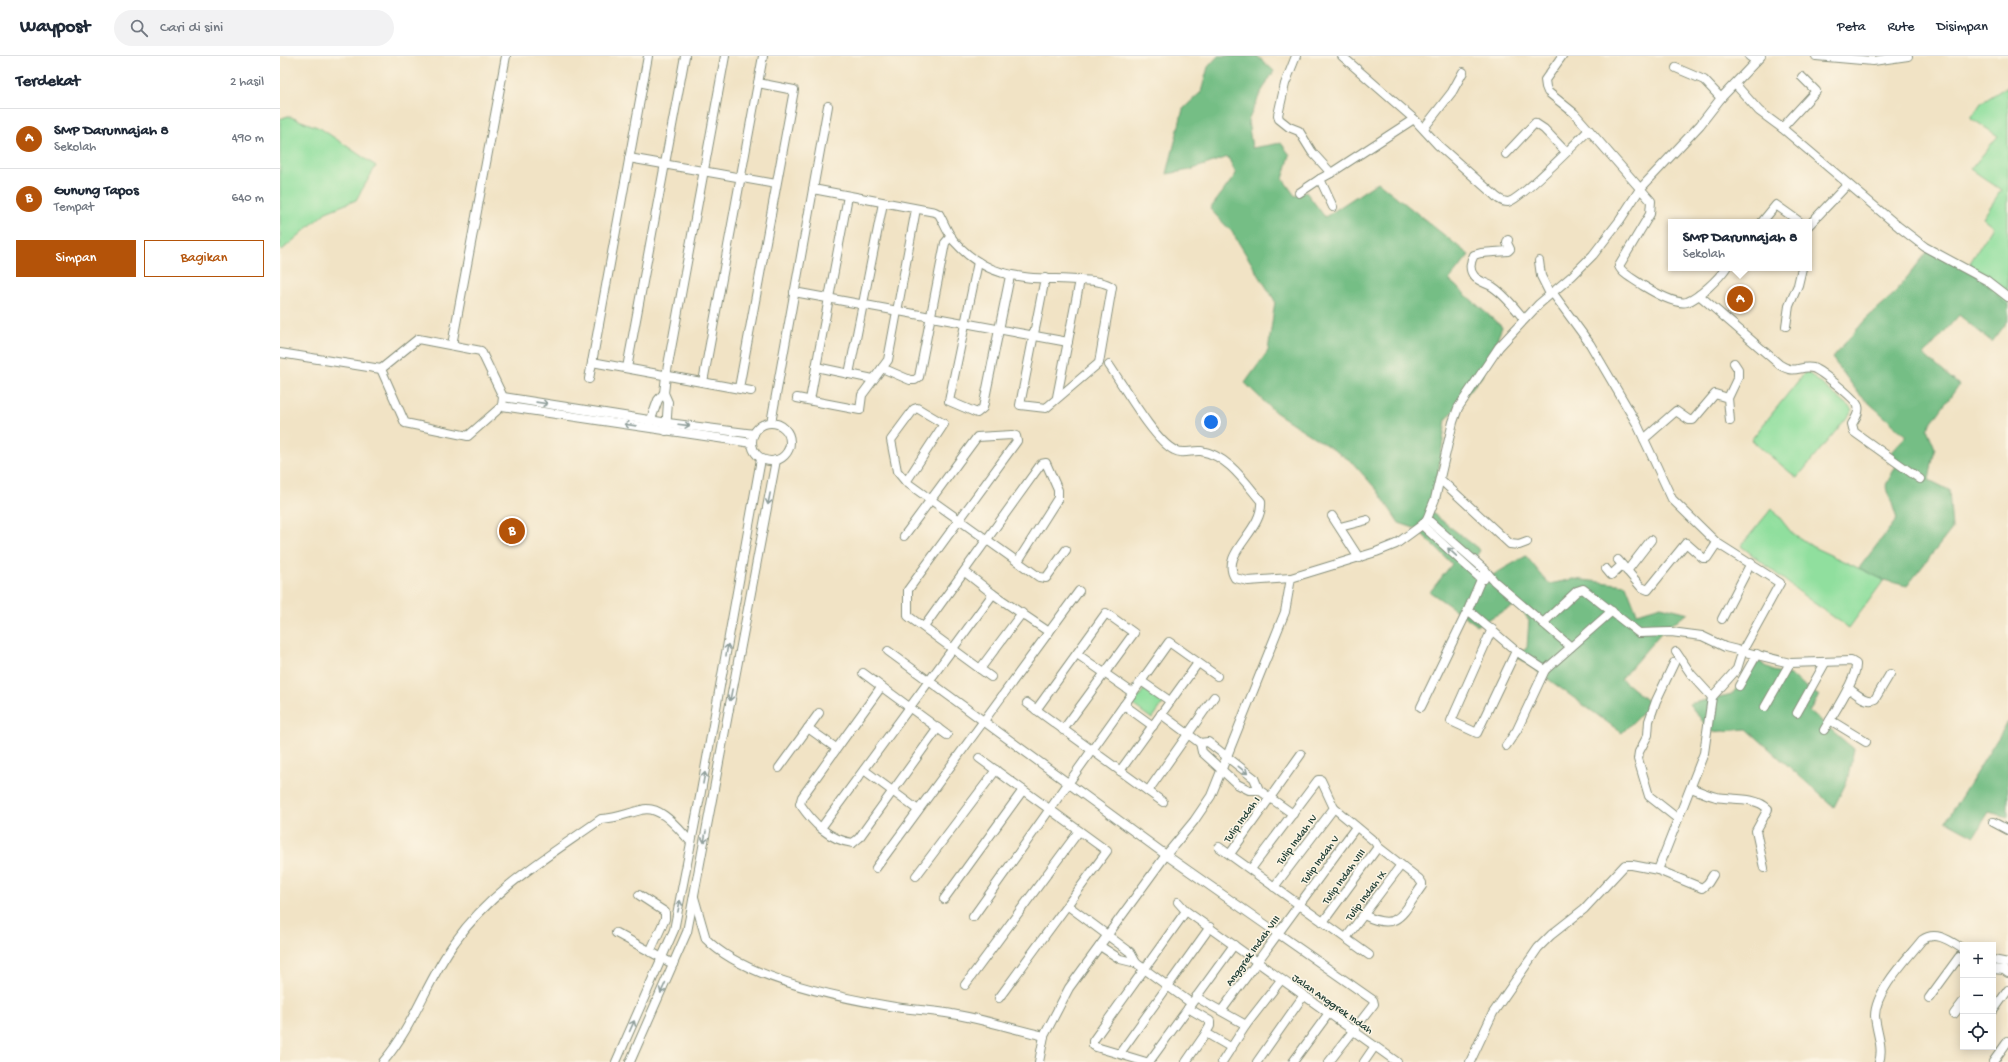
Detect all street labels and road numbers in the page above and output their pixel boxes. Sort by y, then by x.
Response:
street label: Tulip Indah I [1221,795,1263,846]
street label: Tulip Indah IV [1274,813,1320,869]
street label: Tulip Indah V [1298,833,1342,888]
street label: Tulip Indah VIII [1320,847,1369,908]
street label: Tulip Indah IX [1343,868,1390,924]
street label: Anggrek Indah VIII [1224,913,1283,989]
street label: Jalan Anggrek Indah [1289,972,1375,1037]

